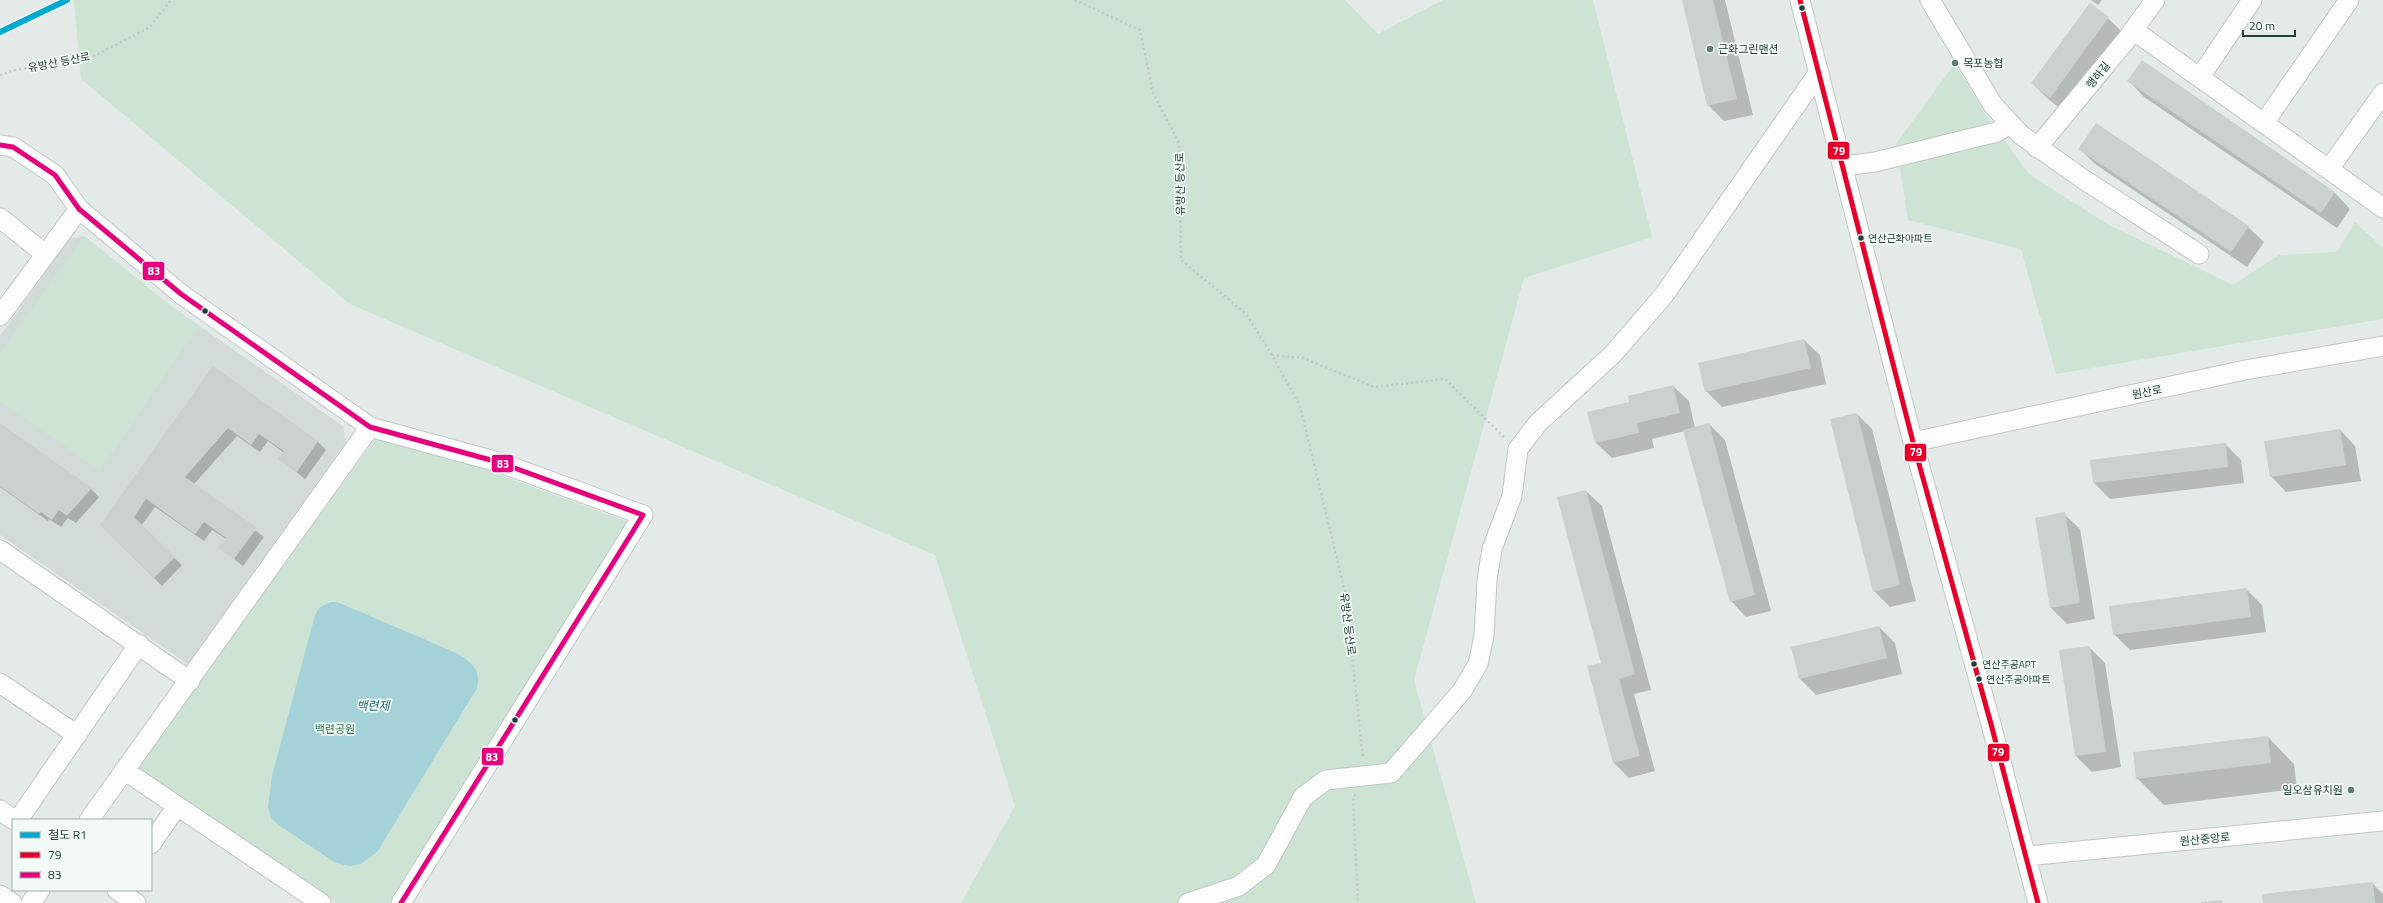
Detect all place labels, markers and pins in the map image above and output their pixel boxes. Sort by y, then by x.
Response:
unlabelled marker [1797,3,1807,13]
place label: 근화그린맨션 [1718,41,1779,57]
marker: 근화그린맨션 [1705,44,1715,54]
place label: 목포농협 [1963,55,2003,71]
marker: 목포농협 [1950,58,1960,68]
place label: 연산근화아파트 [1868,231,1932,246]
marker: 연산근화아파트 [1856,233,1866,243]
unlabelled marker [200,306,210,316]
place label: 연산주공APT [1982,657,2037,672]
marker: 연산주공APT [1969,659,1979,669]
place label: 연산주공아파트 [1986,672,2050,687]
marker: 연산주공아파트 [1974,674,1984,684]
unlabelled marker [510,715,520,725]
place label: 일오삼유치원 [2282,782,2343,798]
marker: 일오삼유치원 [2346,785,2356,795]

